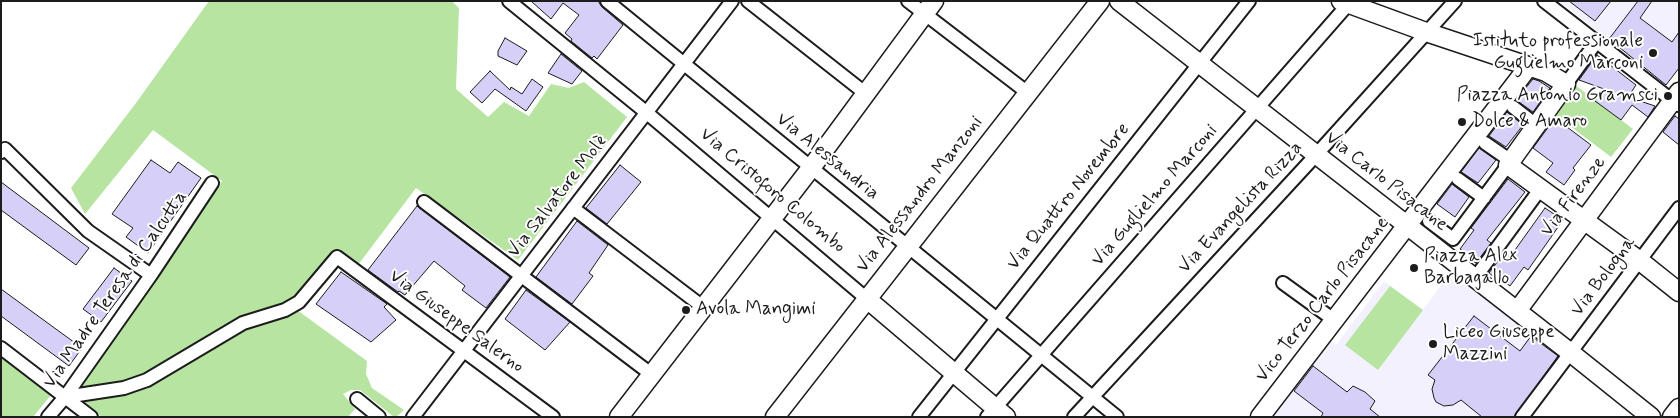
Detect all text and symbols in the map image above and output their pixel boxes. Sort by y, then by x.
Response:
place label: Istituto professionale Guglielmo Marconi [1473,31,1643,75]
marker: Istituto professionale Guglielmo Marconi [1647,47,1659,59]
place label: Piazza Antonio Gramsci [1457,85,1658,107]
marker: Piazza Antonio Gramsci [1662,90,1674,102]
street label: Via Alessandria [771,108,883,206]
place label: Dolce & Amaro [1472,111,1587,133]
street label: Via Alessandro Manzoni [852,112,988,278]
marker: Dolce & Amaro [1456,116,1468,128]
street label: Via Quattro Novembre [1003,119,1135,275]
street label: Via Guglielmo Marconi [1087,120,1223,272]
street label: Via Cristoforo Colombo [695,123,849,259]
street label: Via Carlo Pisacane [1320,127,1452,237]
street label: Via Salvatore Molè [503,131,613,263]
street label: Via Evangelista Rizza [1174,137,1308,279]
street label: Via Firenze [1536,152,1612,242]
street label: Via Madre Teresa di Calcutta [39,187,193,393]
street label: Vico Terzo Carlo Pisacane [1251,213,1395,387]
street label: Via Bologna [1567,233,1641,321]
place label: Piazza Alex Barbagallo [1424,246,1517,290]
marker: Piazza Alex Barbagallo [1408,262,1420,274]
street label: Via Giuseppe Salerno [384,265,528,379]
place label: Avola Mangimi [696,299,816,321]
marker: Avola Mangimi [680,304,692,316]
place label: Liceo Giuseppe Mazzini [1443,322,1555,366]
marker: Liceo Giuseppe Mazzini [1427,338,1439,350]

